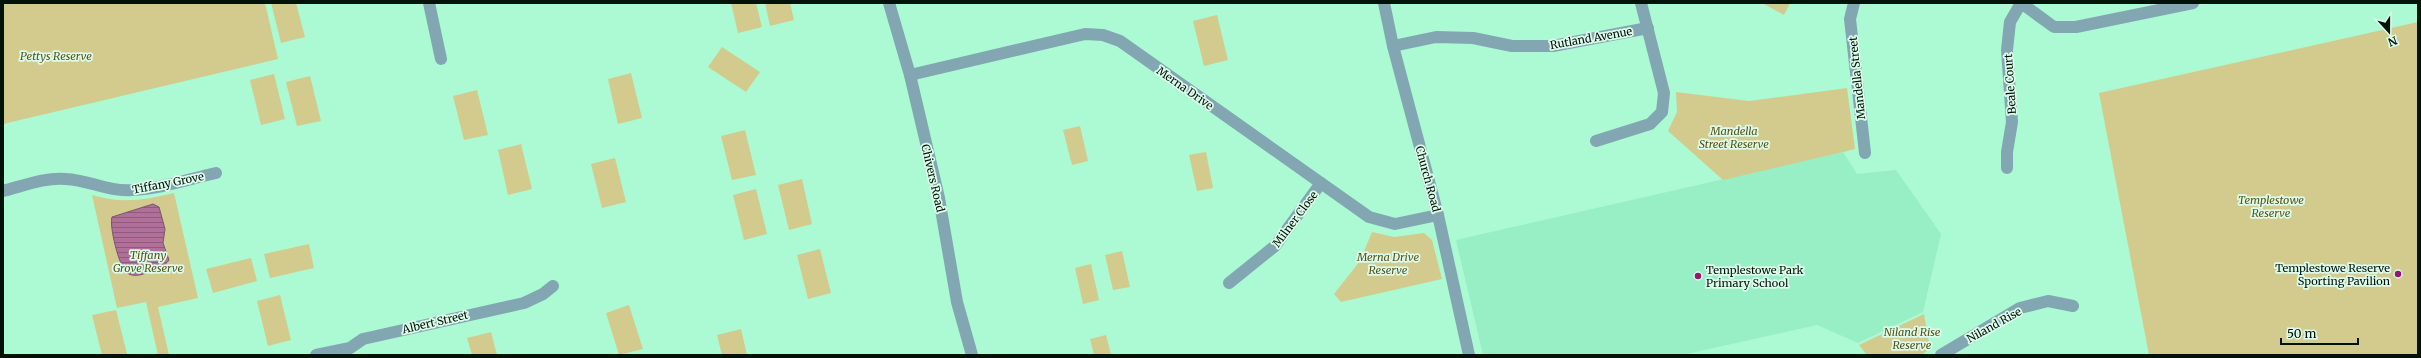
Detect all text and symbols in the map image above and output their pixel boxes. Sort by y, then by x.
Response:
north arrow [2369,12,2409,52]
street label: Rutland Avenue [1549,24,1633,52]
text: N [2386,33,2399,50]
street label: Mandella Street [1846,35,1868,120]
park label: Pettys Reserve [20,49,92,63]
street label: Beale Court [2001,53,2019,115]
street label: Merna Drive [1154,63,1216,113]
park label: Mandella Street Reserve [1699,124,1769,151]
street label: Chivers Road [918,143,948,214]
street label: Church Road [1412,145,1444,214]
street label: Tiffany Grove [131,169,205,197]
street label: Milner Close [1269,188,1321,250]
park label: Templestowe Reserve [2238,193,2304,220]
park label: Tiffany Grove Reserve [113,248,183,275]
park label: Merna Drive Reserve [1356,250,1419,277]
place label: Templestowe Reserve Sporting Pavilion [2275,261,2391,288]
place label: Templestowe Park Primary School [1706,263,1804,290]
marker: Templestowe Reserve Sporting Pavilion [2393,269,2403,279]
marker: Templestowe Park Primary School [1693,271,1703,281]
street label: Niland Rise [1964,304,2024,346]
street label: Albert Street [400,307,470,337]
scale bar [2281,320,2358,346]
park label: Niland Rise Reserve [1884,325,1941,352]
text: 50 m [2287,326,2316,341]

